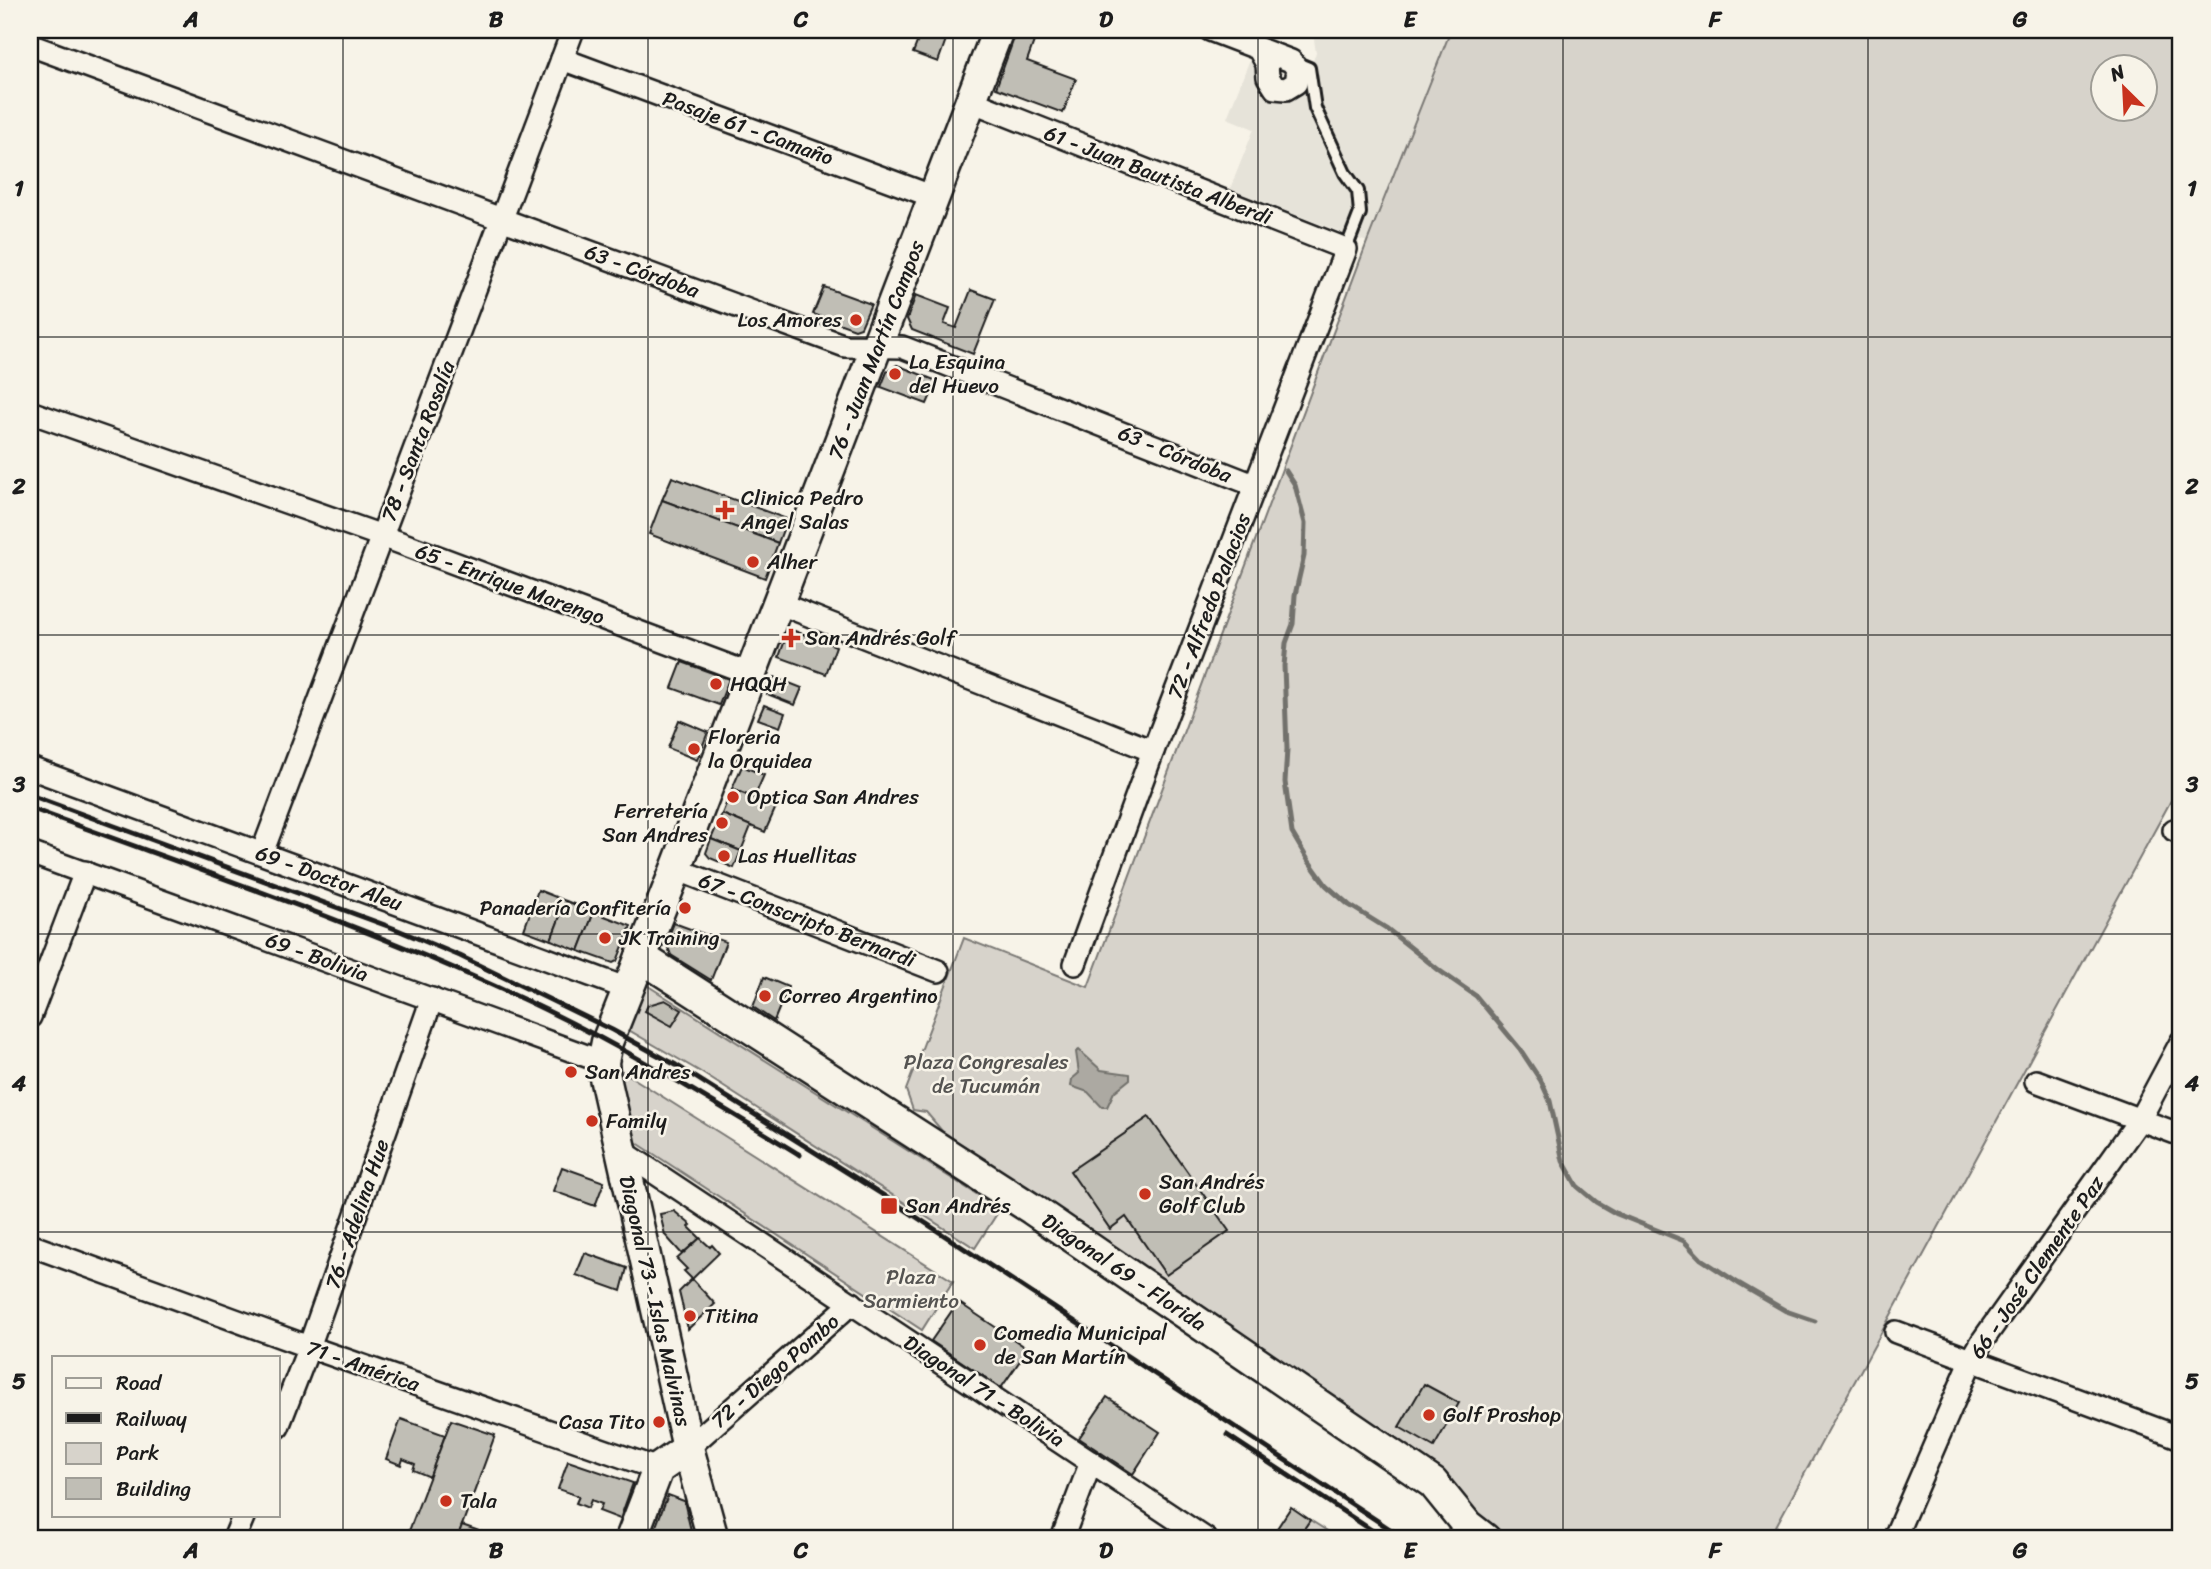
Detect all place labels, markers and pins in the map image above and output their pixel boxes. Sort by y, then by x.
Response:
place label: Los Amores [738,301,842,339]
marker: Los Amores [848,312,864,328]
place label: La Esquina del Huevo [909,343,1006,405]
marker: La Esquina del Huevo [887,366,903,382]
place label: Clinica Pedro Angel Salas [740,479,864,541]
marker: Clinica Pedro Angel Salas [715,500,735,520]
place label: Alher [766,543,819,581]
marker: Alher [745,554,761,570]
place label: San Andrés Golf [805,619,958,657]
marker: San Andrés Golf [783,630,799,646]
place label: HQQH [730,665,787,703]
marker: HQQH [708,676,724,692]
place label: Floreria la Orquidea [708,718,812,780]
marker: Floreria la Orquidea [686,741,702,757]
place label: Optica San Andres [747,778,919,816]
marker: Optica San Andres [725,789,741,805]
place label: Ferretería San Andres [602,792,708,854]
marker: Ferretería San Andres [714,815,730,831]
place label: Las Huellitas [738,837,857,875]
marker: Las Huellitas [716,848,732,864]
place label: Panadería Confitería [479,889,671,927]
marker: Panadería Confitería [677,900,693,916]
place label: JK Training [618,919,720,957]
marker: JK Training [597,930,613,946]
place label: Correo Argentino [779,977,938,1015]
marker: Correo Argentino [757,988,773,1004]
place label: San Andres [585,1053,691,1091]
marker: San Andres [563,1064,579,1080]
place label: Family [606,1102,667,1140]
marker: Family [584,1113,600,1129]
place label: San Andrés Golf Club [1159,1163,1265,1225]
marker: San Andrés Golf Club [1137,1186,1153,1202]
place label: San Andrés [905,1187,1011,1225]
marker: San Andrés [879,1196,899,1216]
place label: Titina [704,1297,759,1335]
marker: Titina [682,1308,698,1324]
place label: Comedia Municipal de San Martín [994,1314,1168,1376]
marker: Comedia Municipal de San Martín [972,1337,988,1353]
place label: Golf Proshop [1443,1396,1561,1434]
place label: Casa Tito [559,1403,645,1441]
marker: Golf Proshop [1421,1407,1437,1423]
marker: Casa Tito [651,1414,667,1430]
place label: Tala [460,1482,497,1520]
marker: Tala [438,1493,454,1509]

